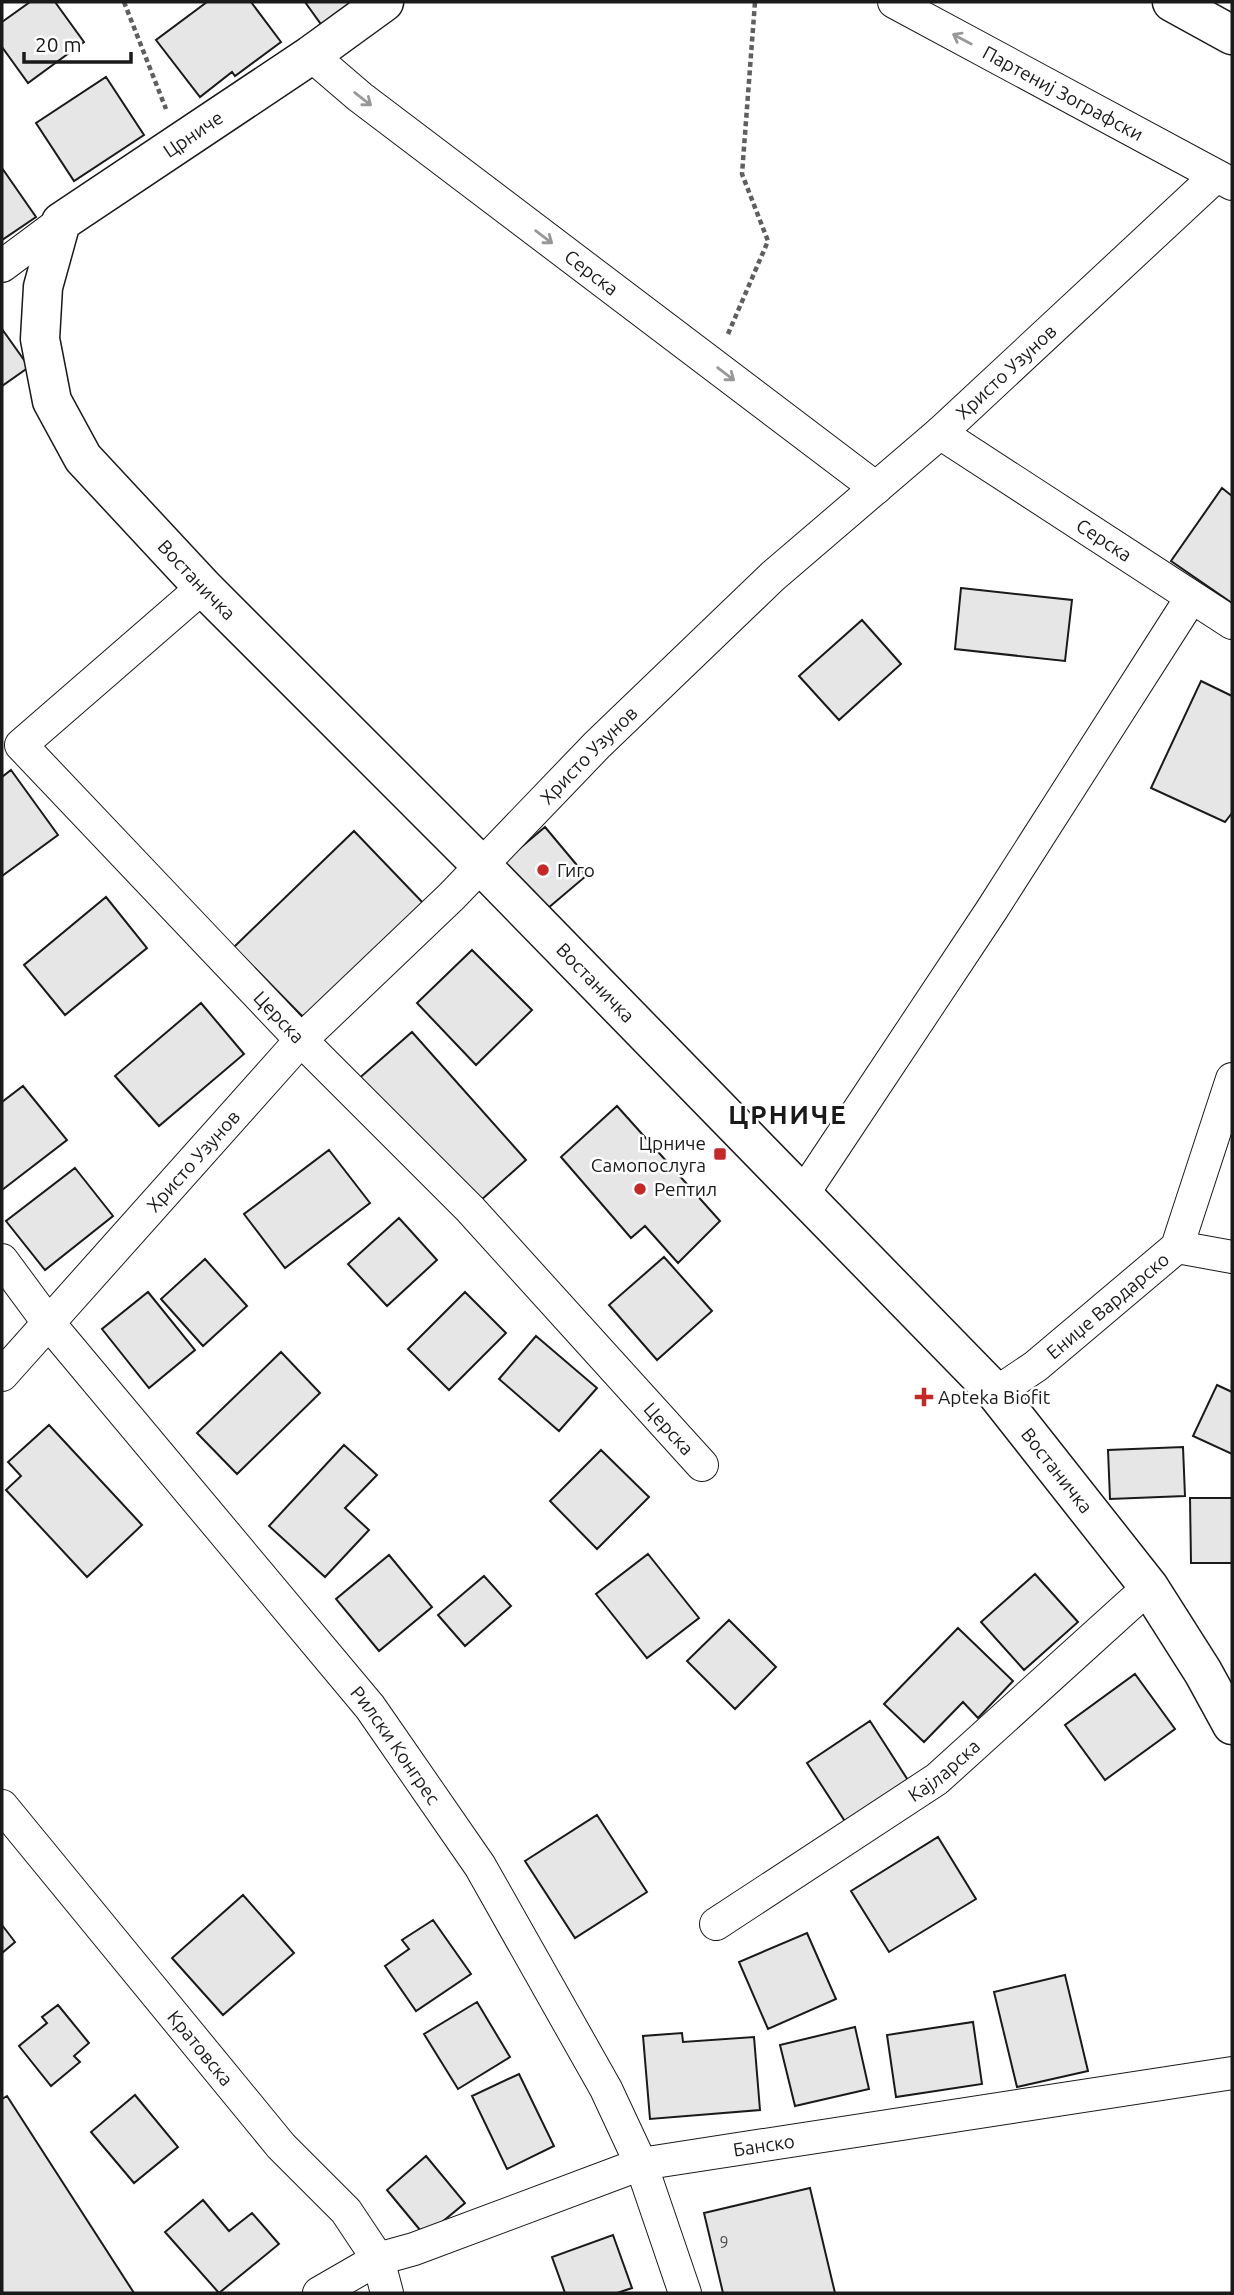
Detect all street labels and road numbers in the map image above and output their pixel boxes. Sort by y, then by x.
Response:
street label: Партениј Зографски [979,41,1147,145]
street label: Црниче [159,106,227,162]
street label: Серска [560,245,623,300]
street label: Христо Узунов [951,320,1061,424]
street label: Серска [1072,514,1136,566]
street label: Востаничка [154,535,240,624]
street label: Христо Узунов [535,701,642,808]
street label: Востаничка [552,938,639,1027]
street label: Церска [249,986,309,1048]
street label: Христо Узунов [142,1106,244,1216]
street label: Ениџе Вардарско [1042,1248,1173,1363]
street label: Церска [639,1398,698,1459]
street label: Востаничка [1017,1423,1097,1517]
street label: Рилски Конгрес [346,1682,445,1809]
street label: Кајларска [904,1735,984,1806]
street label: Кратовска [163,2006,238,2090]
street label: Банско [731,2130,796,2161]

